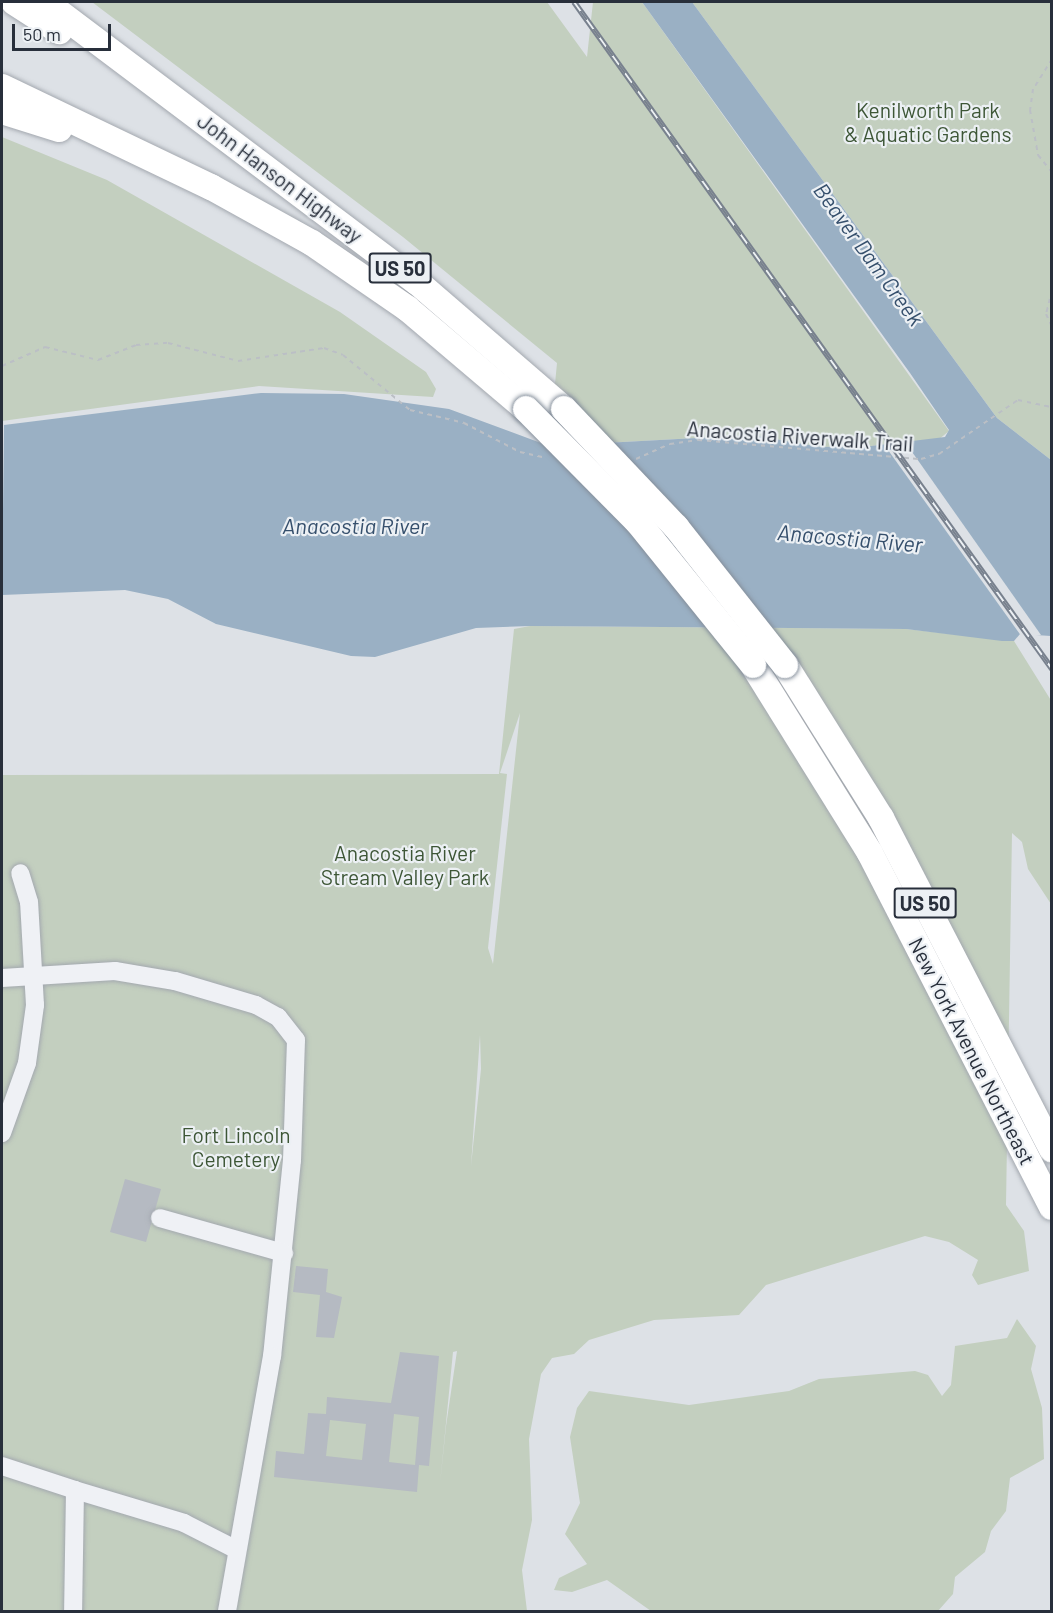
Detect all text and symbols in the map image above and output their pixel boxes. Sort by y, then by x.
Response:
scale bar [15,12,114,50]
text: 50 m [23,23,61,45]
park label: Kenilworth Park & Aquatic Gardens [844,97,1012,147]
street label: John Hanson Highway [193,108,367,248]
water label: Beaver Dam Creek [808,177,930,331]
road number: US 50 [368,251,432,285]
street label: Anacostia Riverwalk Trail [686,416,914,456]
water label: Anacostia River [282,513,428,539]
water label: Anacostia River [776,519,924,557]
park label: Anacostia River Stream Valley Park [321,840,489,890]
road number: US 50 [894,886,956,920]
street label: New York Avenue Northeast [904,933,1040,1169]
park label: Fort Lincoln Cemetery [181,1122,291,1172]

